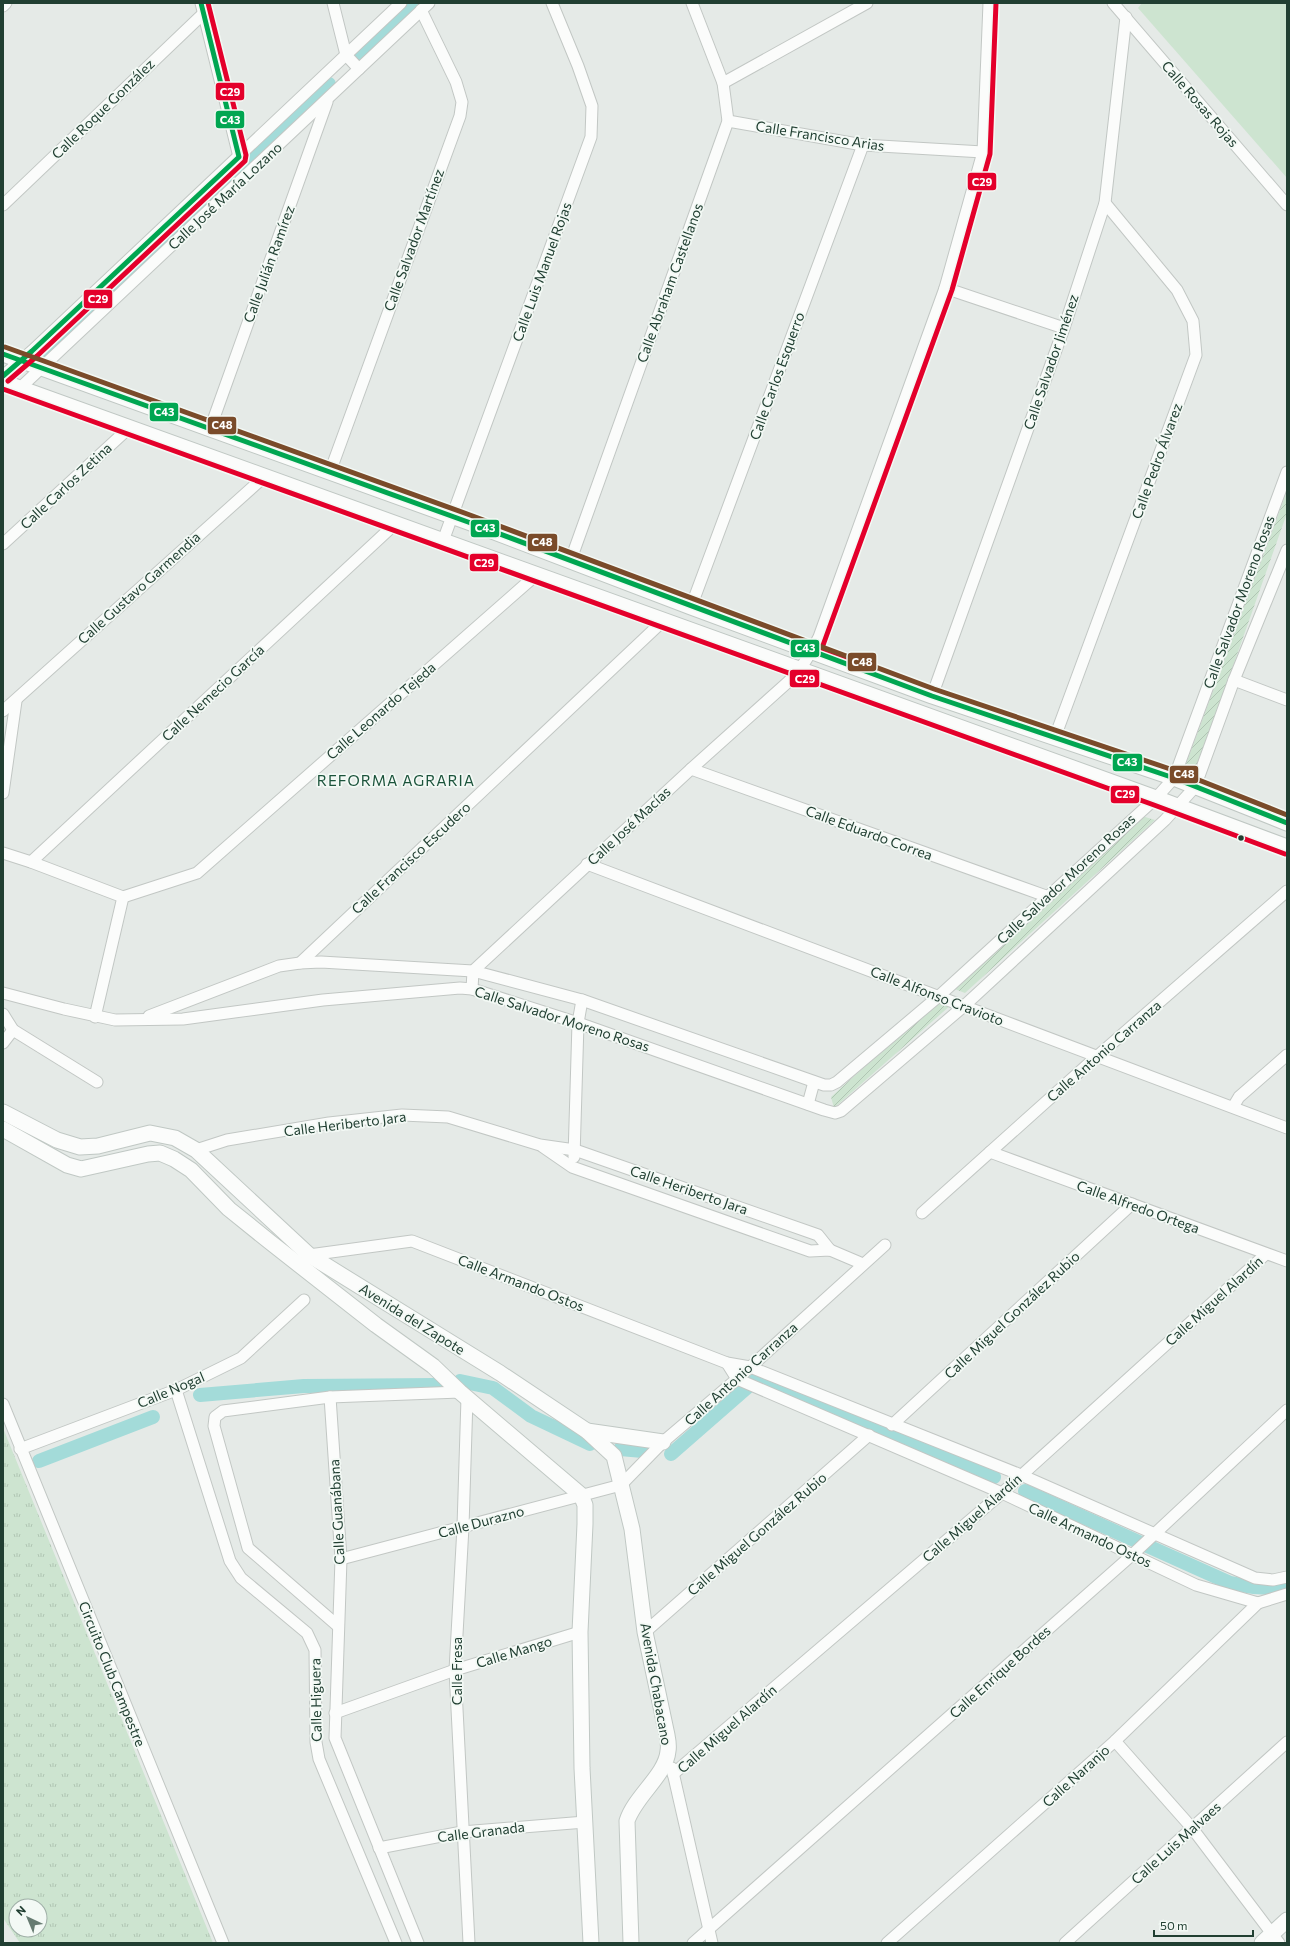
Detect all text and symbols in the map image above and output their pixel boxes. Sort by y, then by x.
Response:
street label: Calle Roque González [48,55,158,162]
street label: Calle Rosas Rojas [1158,57,1242,150]
line badge: C29 [215,82,245,101]
text: C29 [220,85,240,98]
line badge: C43 [215,110,245,129]
text: C43 [220,113,240,126]
street label: Calle Francisco Arias [754,117,886,154]
street label: Calle José María Lozano [164,138,285,253]
street label: Calle Salvador Martínez [380,166,447,313]
line badge: C29 [967,172,997,191]
text: C29 [972,175,992,188]
street label: Calle Luis Manuel Rojas [508,200,575,344]
street label: Calle Abraham Castellanos [633,201,706,365]
street label: Calle Julián Ramírez [239,203,298,325]
line badge: C29 [83,289,113,309]
text: C29 [88,292,108,305]
street label: Calle Salvador Jiménez [1019,292,1082,432]
street label: Calle Carlos Esquerro [745,310,808,442]
street label: Calle Pedro Álvarez [1128,401,1185,521]
line badge: C43 [149,402,179,422]
text: C43 [154,405,174,418]
line badge: C48 [207,416,237,435]
text: C48 [211,418,233,431]
street label: Calle Carlos Zetina [16,439,115,532]
street label: Calle Salvador Moreno Rosas [1199,513,1278,691]
line badge: C43 [470,519,500,538]
text: C43 [475,521,495,534]
street label: Calle Gustavo Garmendia [74,528,204,647]
line badge: C48 [527,533,558,552]
text: C48 [531,535,553,548]
line badge: C29 [469,553,499,572]
text: C29 [474,556,494,569]
line badge: C43 [790,639,820,658]
street label: Calle Nemecio García [158,641,267,745]
text: C43 [795,641,815,654]
line badge: C48 [847,652,877,672]
text: C48 [851,655,873,668]
street label: Calle Leonardo Tejeda [323,659,439,763]
line badge: C29 [789,669,820,688]
text: C29 [795,672,815,685]
line badge: C43 [1112,753,1143,772]
text: C43 [1117,755,1137,768]
line badge: C48 [1169,765,1199,784]
text: C48 [1173,767,1195,780]
district label: REFORMA AGRARIA [317,771,475,789]
street label: Calle José Macías [584,783,674,869]
line badge: C29 [1110,785,1140,804]
text: C29 [1115,787,1135,800]
street label: Calle Francisco Escudero [348,798,474,917]
street label: Calle Eduardo Correa [803,802,935,863]
street label: Calle Salvador Moreno Rosas [993,810,1138,947]
unlabelled marker [1236,833,1246,843]
street label: Calle Alfonso Cravioto [868,962,1006,1029]
street label: Calle Salvador Moreno Rosas [472,982,652,1055]
street label: Calle Antonio Carranza [1043,996,1164,1105]
street label: Calle Heriberto Jara [283,1108,407,1139]
street label: Calle Heriberto Jara [628,1161,750,1218]
street label: Calle Alfredo Ortega [1074,1176,1202,1237]
street label: Calle Miguel González Rubio [940,1247,1083,1382]
street label: Calle Armando Ostos [456,1251,587,1314]
street label: Calle Miguel Alardín [1161,1252,1266,1349]
street label: Avenida del Zapote [356,1279,468,1358]
street label: Calle Antonio Carranza [681,1318,801,1429]
street label: Calle Nogal [135,1368,207,1411]
street label: Calle Guanábana [325,1459,348,1565]
street label: Calle Miguel González Rubio [684,1469,830,1599]
street label: Calle Miguel Alardín [919,1470,1025,1565]
street label: Calle Armando Ostos [1026,1499,1155,1571]
street label: Calle Durazno [436,1502,526,1541]
street label: Circuito Club Campestre [76,1599,149,1749]
street label: Avenida Chabacano [637,1621,676,1747]
street label: Calle Enrique Bordes [946,1622,1054,1722]
street label: Calle Mango [474,1632,554,1671]
street label: Calle Fresa [448,1637,465,1705]
street label: Calle Higuera [306,1658,325,1742]
street label: Calle Miguel Alardín [674,1681,780,1776]
street label: Calle Naranjo [1039,1741,1113,1810]
street label: Calle Luis Malvaes [1127,1798,1224,1887]
street label: Calle Granada [436,1818,526,1845]
north arrow [8,1898,48,1938]
text: N [13,1903,28,1918]
scale bar [1154,1912,1253,1938]
text: 50 m [1160,1918,1188,1932]

